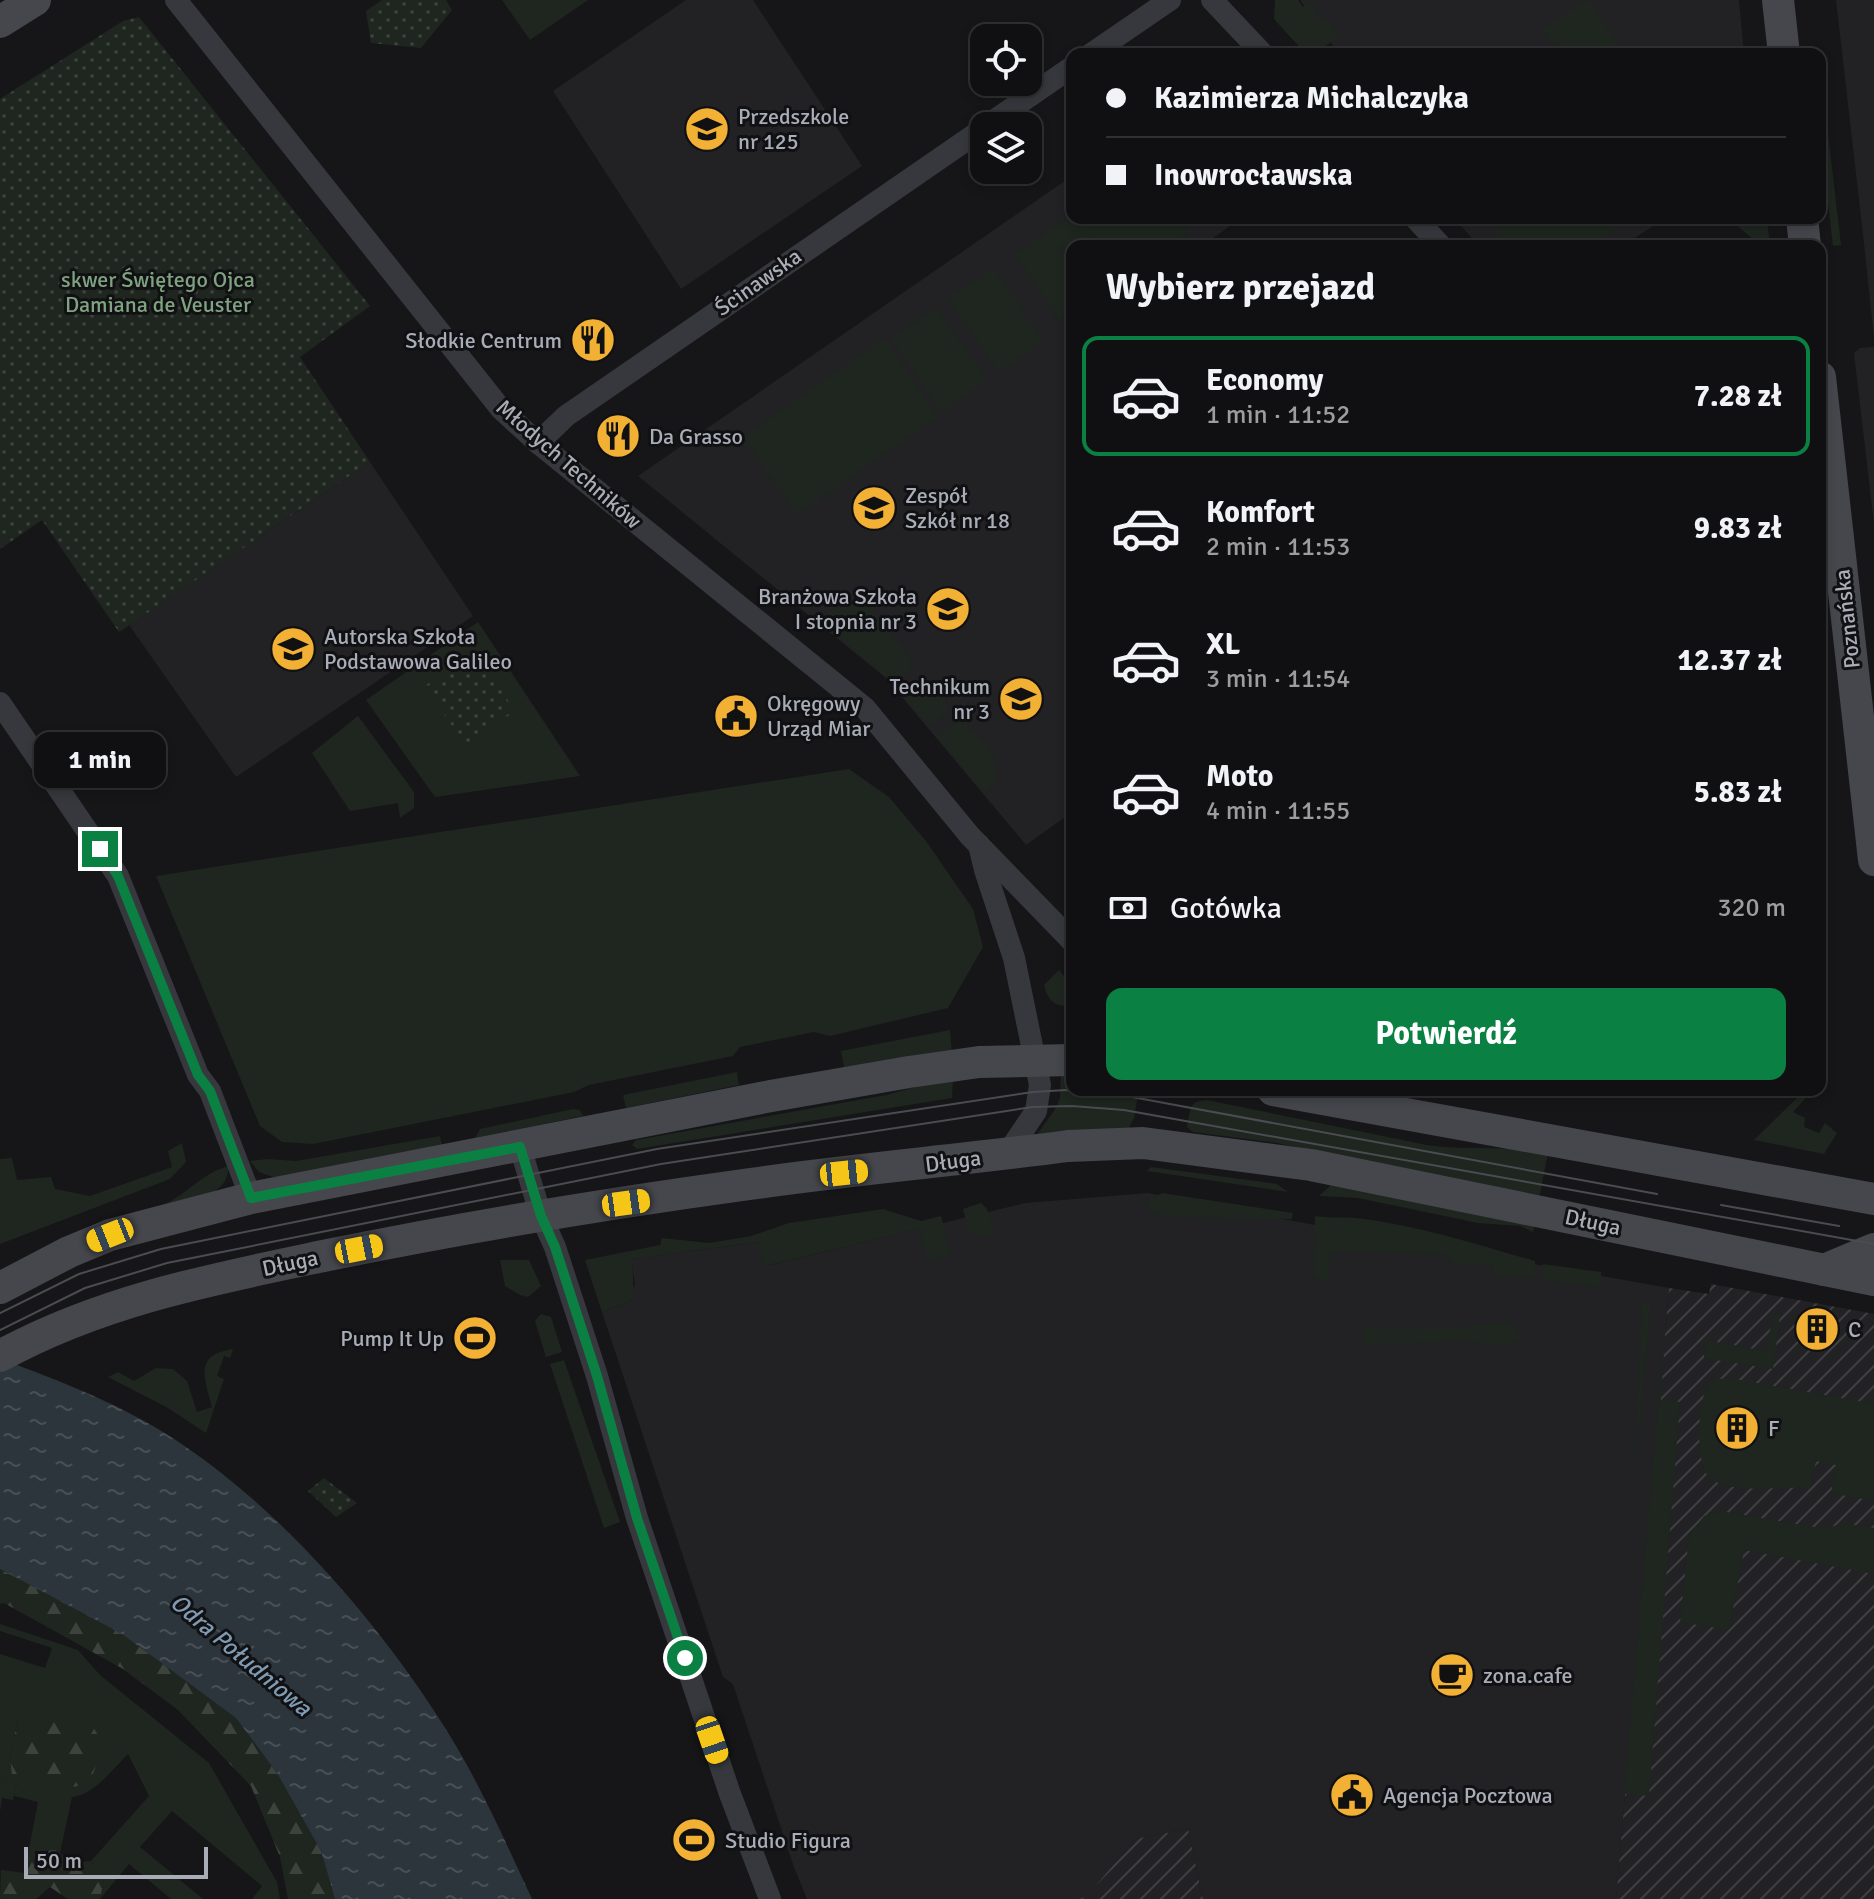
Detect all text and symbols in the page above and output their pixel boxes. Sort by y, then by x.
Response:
map controls [970,24,1042,184]
button: locate [970,24,1042,96]
text: Kazimierza Michalczyka [1154,80,1469,117]
place label: Przedszkole nr 125 [738,103,849,155]
school or university icon: Przedszkole nr 125 [683,105,731,153]
button: layers [970,112,1042,184]
text: Inowrocławska [1154,157,1353,194]
street label: Ścinawska [710,242,806,322]
text: Wybierz przejazd [1106,265,1375,310]
park label: skwer Świętego Ojca Damiana de Veuster [61,266,255,318]
restaurant icon: Słodkie Centrum [569,316,617,364]
place label: Słodkie Centrum [405,327,562,354]
icon: car [1110,360,1182,432]
text: Economy [1206,362,1323,399]
text: 7.28 zł [1694,378,1782,415]
street label: Młodych Techników [491,394,647,534]
text: 1 min · 11:52 [1206,399,1350,431]
restaurant icon: Da Grasso [594,412,642,460]
place label: Da Grasso [649,423,743,450]
place label: Zespół Szkół nr 18 [905,482,1010,534]
school or university icon: Zespół Szkół nr 18 [850,484,898,532]
icon: car [1110,492,1182,564]
text: Komfort [1206,494,1315,531]
text: 9.83 zł [1694,510,1782,547]
text: 2 min · 11:53 [1206,531,1350,563]
street label: Poznańska [1828,568,1866,670]
place label: Branżowa Szkoła I stopnia nr 3 [758,583,917,635]
school or university icon: Branżowa Szkoła I stopnia nr 3 [924,585,972,633]
place label: Autorska Szkoła Podstawowa Galileo [324,623,512,675]
icon: car [1110,624,1182,696]
school or university icon: Autorska Szkoła Podstawowa Galileo [269,625,317,673]
text: XL [1206,626,1240,663]
text: 12.37 zł [1678,642,1782,679]
text: 3 min · 11:54 [1206,663,1350,695]
place label: Technikum nr 3 [889,673,990,725]
school or university icon: Technikum nr 3 [997,675,1045,723]
place label: Okręgowy Urząd Miar [767,690,870,742]
public building icon: Okręgowy Urząd Miar [712,692,760,740]
callout: 1 min [34,733,166,789]
text: 1 min [69,744,131,776]
icon: car [1110,756,1182,828]
text: Moto [1206,758,1273,795]
text: 5.83 zł [1694,774,1782,811]
text: 4 min · 11:55 [1206,795,1350,827]
route end [82,831,118,867]
icon: cash [1106,886,1150,930]
text: Gotówka [1170,890,1282,927]
text: 320 m [1717,892,1786,924]
button: Potwierdź [1106,988,1786,1080]
street label: Długa [923,1144,983,1178]
car [819,1159,869,1187]
car [601,1188,651,1218]
street label: Długa [1563,1203,1623,1241]
car [83,1215,137,1255]
car [333,1233,385,1265]
street label: Długa [260,1244,320,1282]
building icon: C [1793,1305,1841,1353]
sports icon: Pump It Up [451,1314,499,1362]
place label: C [1848,1316,1861,1343]
place label: Pump It Up [340,1325,444,1352]
building icon: F [1713,1404,1761,1452]
place label: F [1768,1415,1779,1442]
water label: Odra Południowa [164,1587,318,1723]
route start [667,1640,703,1676]
cafe icon: zona.cafe [1428,1651,1476,1699]
place label: zona.cafe [1483,1662,1573,1689]
car [693,1713,731,1767]
public building icon: Agencja Pocztowa [1328,1771,1376,1819]
place label: Agencja Pocztowa [1383,1782,1553,1809]
sports icon: Studio Figura [670,1816,718,1864]
place label: Studio Figura [725,1827,851,1854]
scale bar [24,1843,208,1879]
text: 50 m [36,1847,82,1874]

